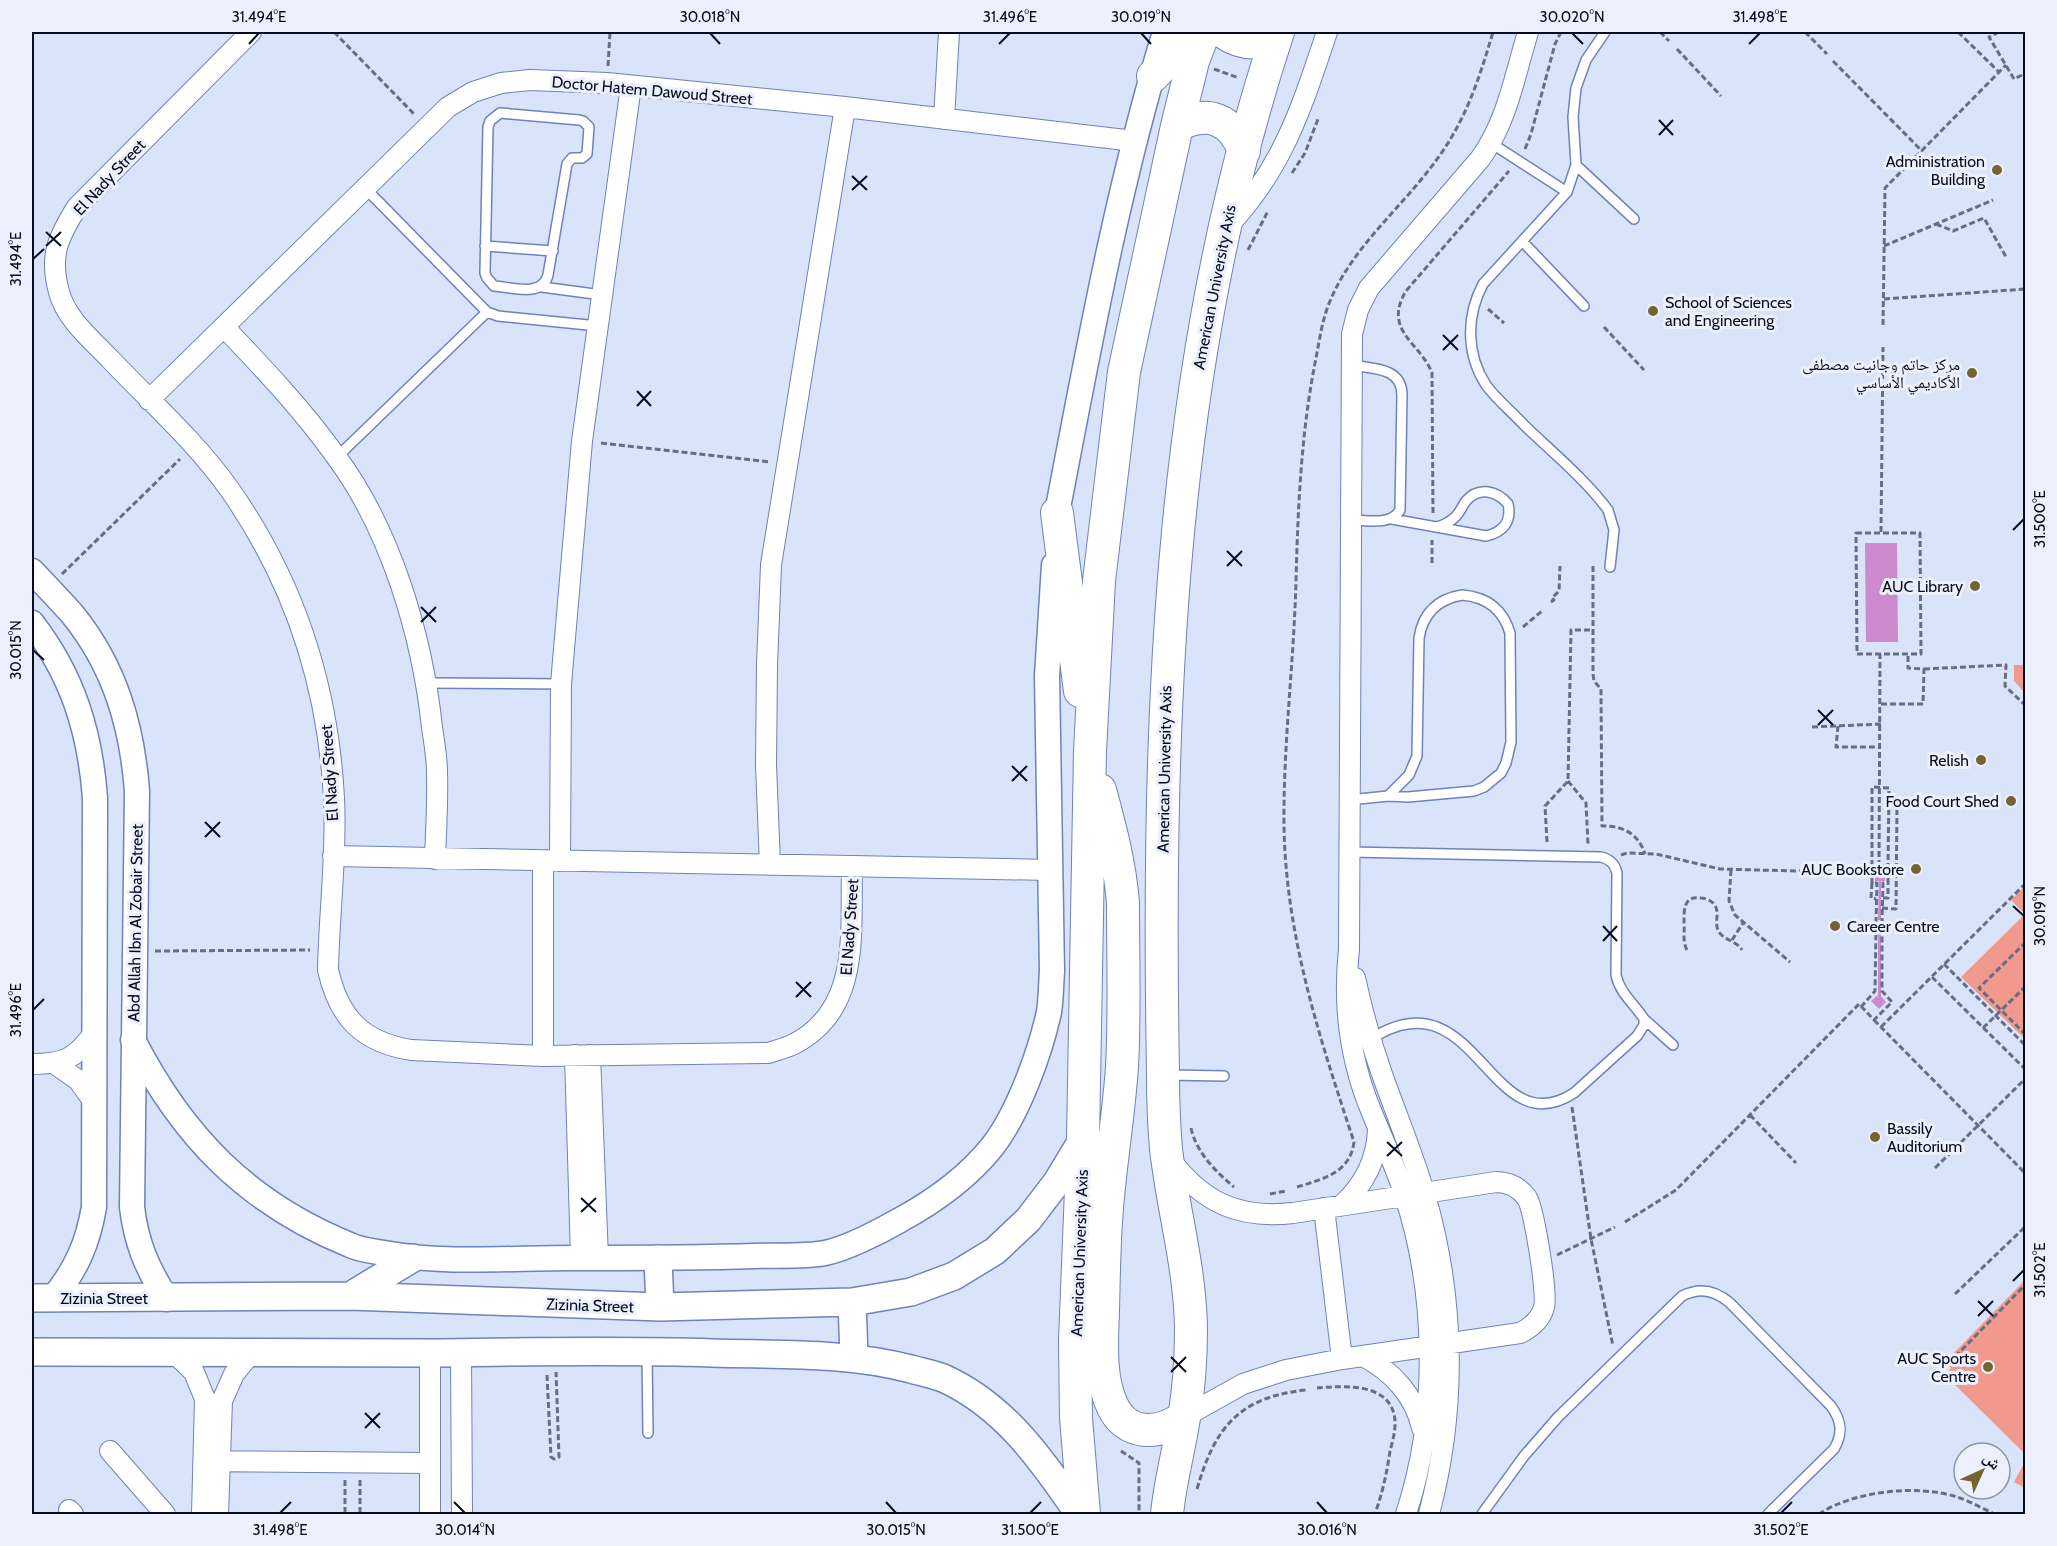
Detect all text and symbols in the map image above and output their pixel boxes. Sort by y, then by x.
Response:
text: 31.494°E [232,8,286,26]
text: 30.018°N [680,8,740,26]
text: 31.496°E [983,8,1037,26]
text: 30.019°N [1111,8,1171,26]
text: 30.020°N [1540,8,1604,26]
text: 31.498°E [1732,8,1788,26]
street label: Doctor Hatem Dawoud Street [551,72,754,109]
street label: El Nady Street [69,135,150,219]
place label: Administration Building [1886,152,1986,189]
marker: Administration Building [1990,163,2004,177]
street label: American University Axis [1189,203,1240,371]
text: 31.494°E [7,232,25,286]
place label: School of Sciences and Engineering [1665,293,1792,330]
marker: School of Sciences and Engineering [1646,304,1660,318]
place label: مركز حاتم وجانيت مصطفى الأكاديمي الأساسي [1802,355,1960,395]
marker: مركز حاتم وجانيت مصطفى الأكاديمي الأساسي [1965,366,1979,380]
text: 31.500°E [2031,490,2049,548]
place label: AUC Library [1882,577,1963,596]
marker: AUC Library [1968,579,1982,593]
text: 30.015°N [7,620,25,680]
street label: American University Axis [1154,685,1175,853]
street label: El Nady Street [317,723,342,822]
place label: Relish [1929,751,1969,770]
marker: Relish [1974,753,1988,767]
place label: Food Court Shed [1885,792,1999,811]
marker: Food Court Shed [2004,794,2018,808]
street label: Abd Allah Ibn Al Zobair Street [124,823,147,1022]
place label: AUC Bookstore [1801,860,1904,879]
marker: AUC Bookstore [1909,862,1923,876]
street label: El Nady Street [837,878,862,976]
text: 30.019°N [2031,886,2049,946]
place label: Career Centre [1847,917,1940,936]
marker: Career Centre [1828,919,1842,933]
text: 31.496°E [7,983,25,1037]
place label: Bassily Auditorium [1887,1119,1962,1156]
marker: Bassily Auditorium [1868,1130,1882,1144]
street label: American University Axis [1067,1169,1092,1337]
text: 31.502°E [2031,1242,2049,1298]
street label: Zizinia Street [60,1289,148,1308]
street label: Zizinia Street [546,1294,635,1317]
place label: AUC Sports Centre [1897,1349,1976,1386]
marker: AUC Sports Centre [1981,1360,1995,1374]
north arrow [1952,1441,2012,1501]
text: ش [1980,1448,2005,1473]
text: 31.498°E [252,1521,308,1539]
text: 30.014°N [435,1521,495,1539]
text: 30.015°N [866,1521,926,1539]
text: 31.500°E [1001,1521,1059,1539]
text: 30.016°N [1297,1521,1357,1539]
text: 31.502°E [1753,1521,1809,1539]

